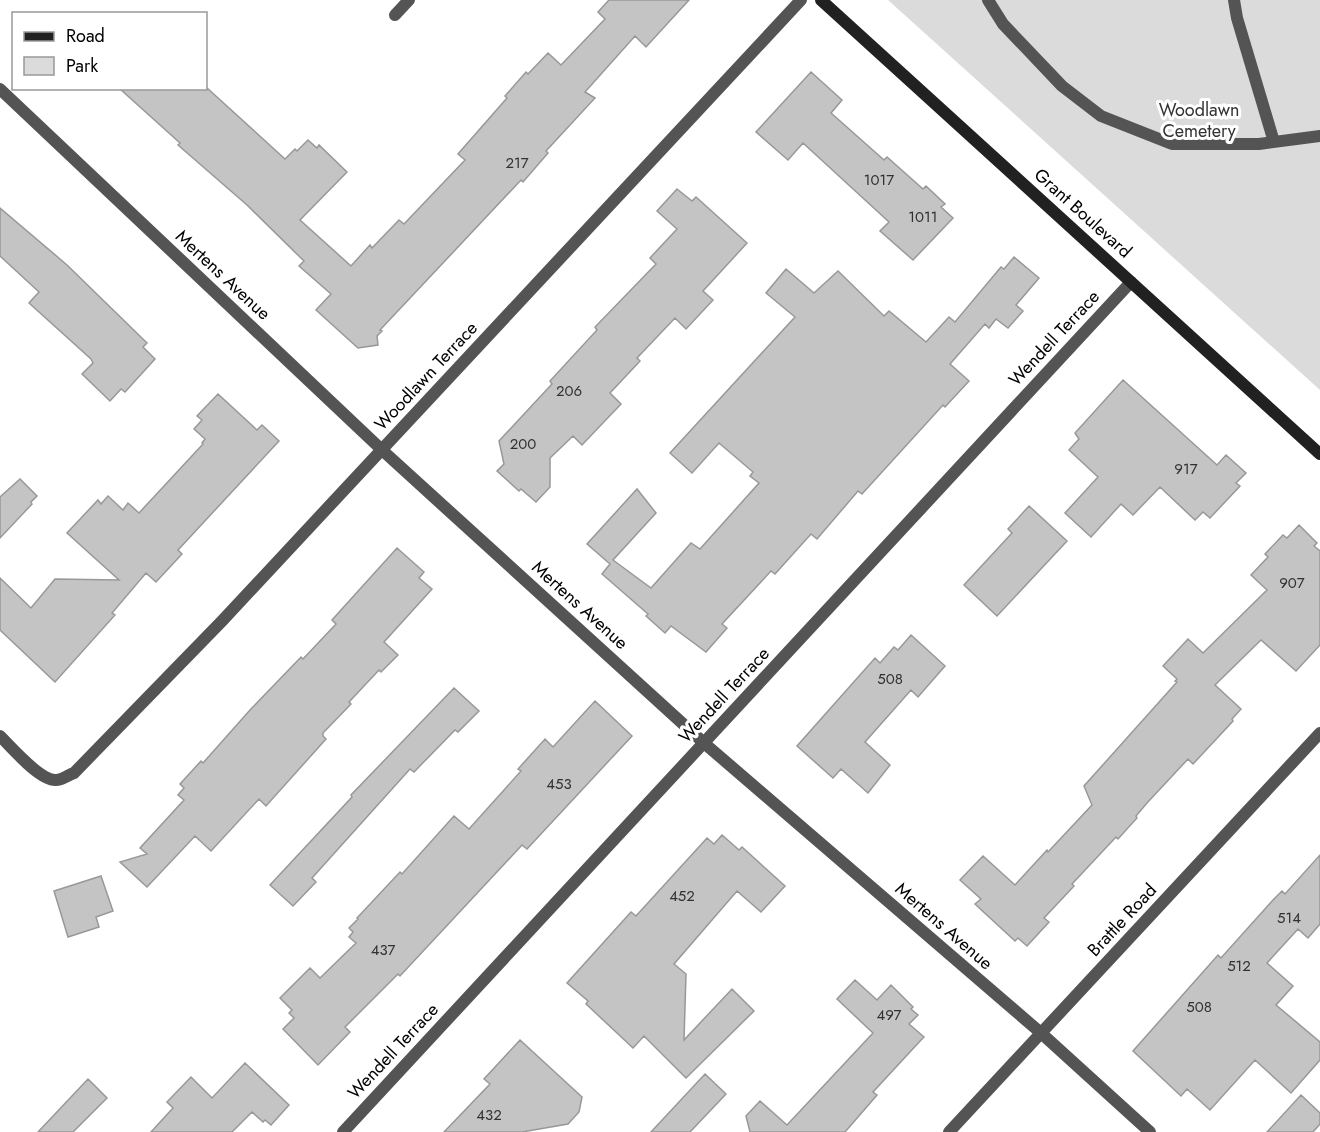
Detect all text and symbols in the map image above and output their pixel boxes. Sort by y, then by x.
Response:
legend [12,12,207,90]
text: Road [66,23,105,49]
text: Park [66,53,98,79]
park label: Woodlawn Cemetery [1159,97,1239,144]
house number: 217 [505,152,529,174]
street label: Grant Boulevard [1028,162,1138,264]
house number: 1017 [864,169,894,191]
house number: 1011 [908,206,938,228]
street label: Mertens Avenue [170,224,276,326]
street label: Wendell Terrace [1003,284,1105,392]
street label: Woodlawn Terrace [368,316,484,436]
house number: 206 [556,380,582,402]
house number: 200 [510,433,536,455]
house number: 917 [1174,458,1198,480]
street label: Mertens Avenue [526,555,634,655]
house number: 907 [1279,572,1305,594]
street label: Wendell Terrace [673,641,775,749]
house number: 508 [877,668,903,690]
house number: 453 [546,773,572,795]
street label: Mertens Avenue [890,876,998,976]
street label: Brattle Road [1081,878,1163,962]
house number: 452 [669,885,695,907]
house number: 514 [1277,907,1301,929]
house number: 437 [371,939,395,961]
house number: 512 [1227,955,1251,977]
house number: 508 [1186,996,1212,1018]
street label: Wendell Terrace [342,997,444,1105]
house number: 497 [877,1004,902,1026]
house number: 432 [476,1104,502,1126]

